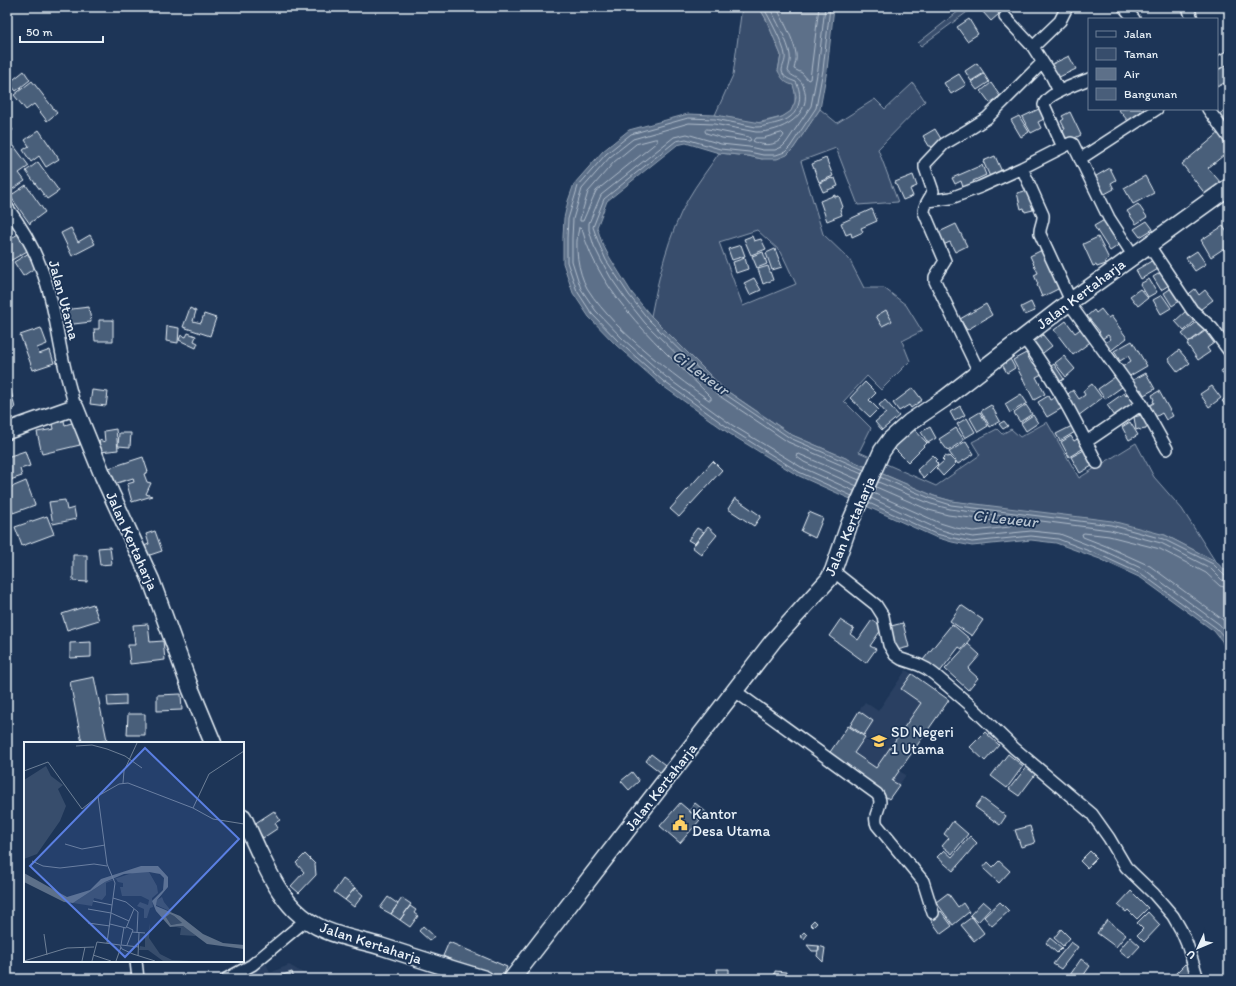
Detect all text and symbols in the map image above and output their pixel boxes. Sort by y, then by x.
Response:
scale bar [20,18,103,44]
legend [1088,18,1218,110]
text: 50 m [26,25,52,39]
text: Jalan [1124,27,1152,41]
text: Taman [1124,47,1159,61]
text: Air [1124,67,1140,81]
text: Bangunan [1124,87,1177,101]
street label: Jalan Kertaharja [1033,255,1129,333]
street label: Jalan Utama [45,258,83,342]
water label: Ci Leueur [669,346,734,400]
street label: Jalan Kertaharja [821,473,879,578]
street label: Jalan Kertaharja [102,489,162,593]
water label: Ci Leueur [971,506,1040,532]
place label: SD Negeri 1 Utama [891,723,954,758]
school or university icon: SD Negeri 1 Utama [870,732,888,750]
street label: Jalan Kertaharja [621,739,701,834]
inset map [24,742,244,962]
place label: Kantor Desa Utama [692,805,770,840]
public building icon: Kantor Desa Utama [671,814,689,832]
street label: Jalan Kertaharja [318,918,425,968]
north arrow [1178,928,1218,968]
text: U [1184,947,1198,962]

